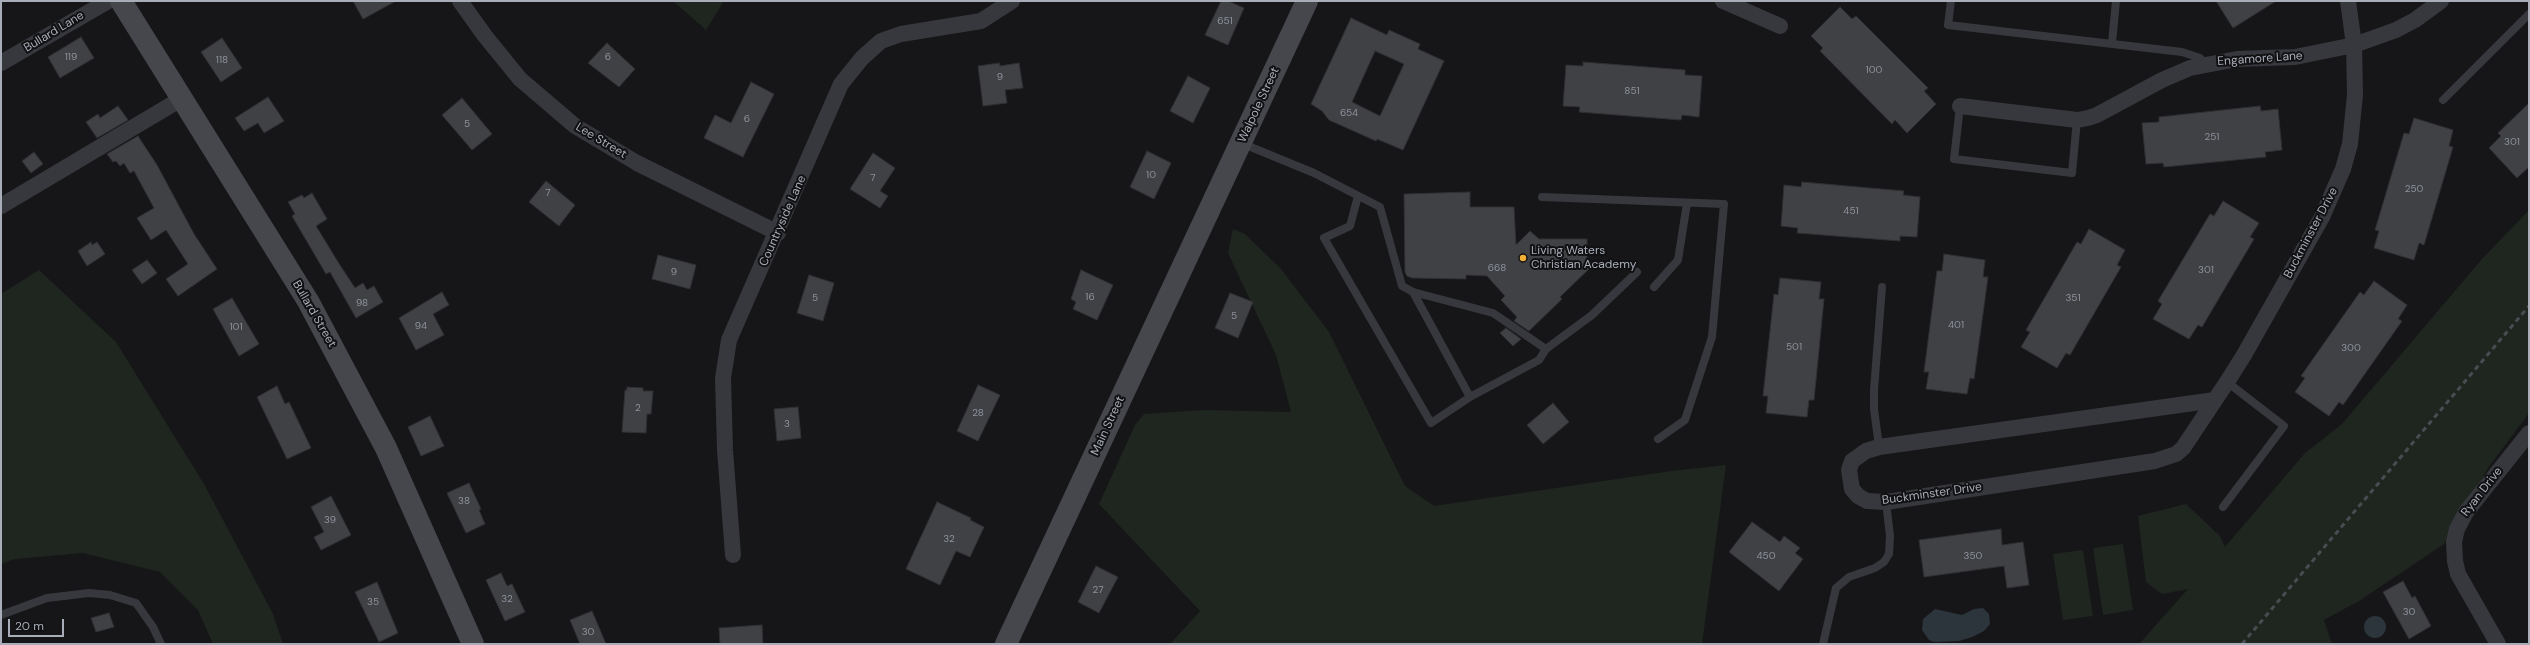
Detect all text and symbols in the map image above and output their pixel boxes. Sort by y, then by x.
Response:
street label: Bullard Lane [21,8,87,56]
house number: 651 [1217,15,1233,27]
street label: Engamore Lane [2217,49,2303,69]
house number: 119 [65,51,77,63]
house number: 6 [605,51,611,63]
house number: 118 [216,54,228,66]
house number: 100 [1866,64,1882,76]
street label: Walpole Street [1235,65,1283,145]
house number: 9 [997,71,1003,83]
house number: 851 [1624,85,1640,97]
house number: 654 [1340,107,1358,119]
house number: 6 [744,113,750,125]
house number: 5 [464,118,470,130]
street label: Lee Street [573,120,629,162]
house number: 251 [2205,131,2219,143]
house number: 301 [2504,136,2520,148]
house number: 10 [1146,169,1156,181]
house number: 7 [870,172,876,184]
street label: Countryside Lane [757,173,809,269]
house number: 250 [2405,183,2423,195]
street label: Buckminster Drive [2281,185,2341,281]
house number: 7 [545,187,551,199]
house number: 451 [1843,205,1859,217]
place label: Living Waters Christian Academy [1531,244,1636,272]
marker: Living Waters Christian Academy [1518,253,1528,263]
house number: 668 [1488,262,1506,274]
house number: 301 [2198,264,2214,276]
house number: 9 [671,266,677,278]
street label: Bullard Street [289,278,339,350]
house number: 16 [1085,291,1095,303]
house number: 5 [812,292,818,304]
house number: 351 [2065,292,2081,304]
house number: 98 [356,297,368,309]
house number: 5 [1231,310,1237,322]
house number: 401 [1948,319,1964,331]
house number: 94 [415,320,427,332]
house number: 101 [229,321,243,333]
house number: 501 [1786,341,1802,353]
house number: 300 [2341,342,2361,354]
street label: Main Street [1088,394,1128,458]
house number: 2 [635,402,641,414]
house number: 28 [972,407,984,419]
house number: 3 [784,418,790,430]
street label: Ryan Drive [2458,465,2506,519]
street label: Buckminster Drive [1881,480,1983,508]
house number: 38 [458,495,470,507]
house number: 39 [324,514,336,526]
house number: 32 [943,533,955,545]
house number: 450 [1756,550,1776,562]
house number: 350 [1964,550,1982,562]
house number: 27 [1093,584,1103,596]
house number: 32 [501,593,513,605]
house number: 35 [367,596,379,608]
house number: 30 [2403,606,2415,618]
scale bar [10,611,66,637]
text: 20 m [15,618,44,634]
house number: 30 [582,626,594,638]

